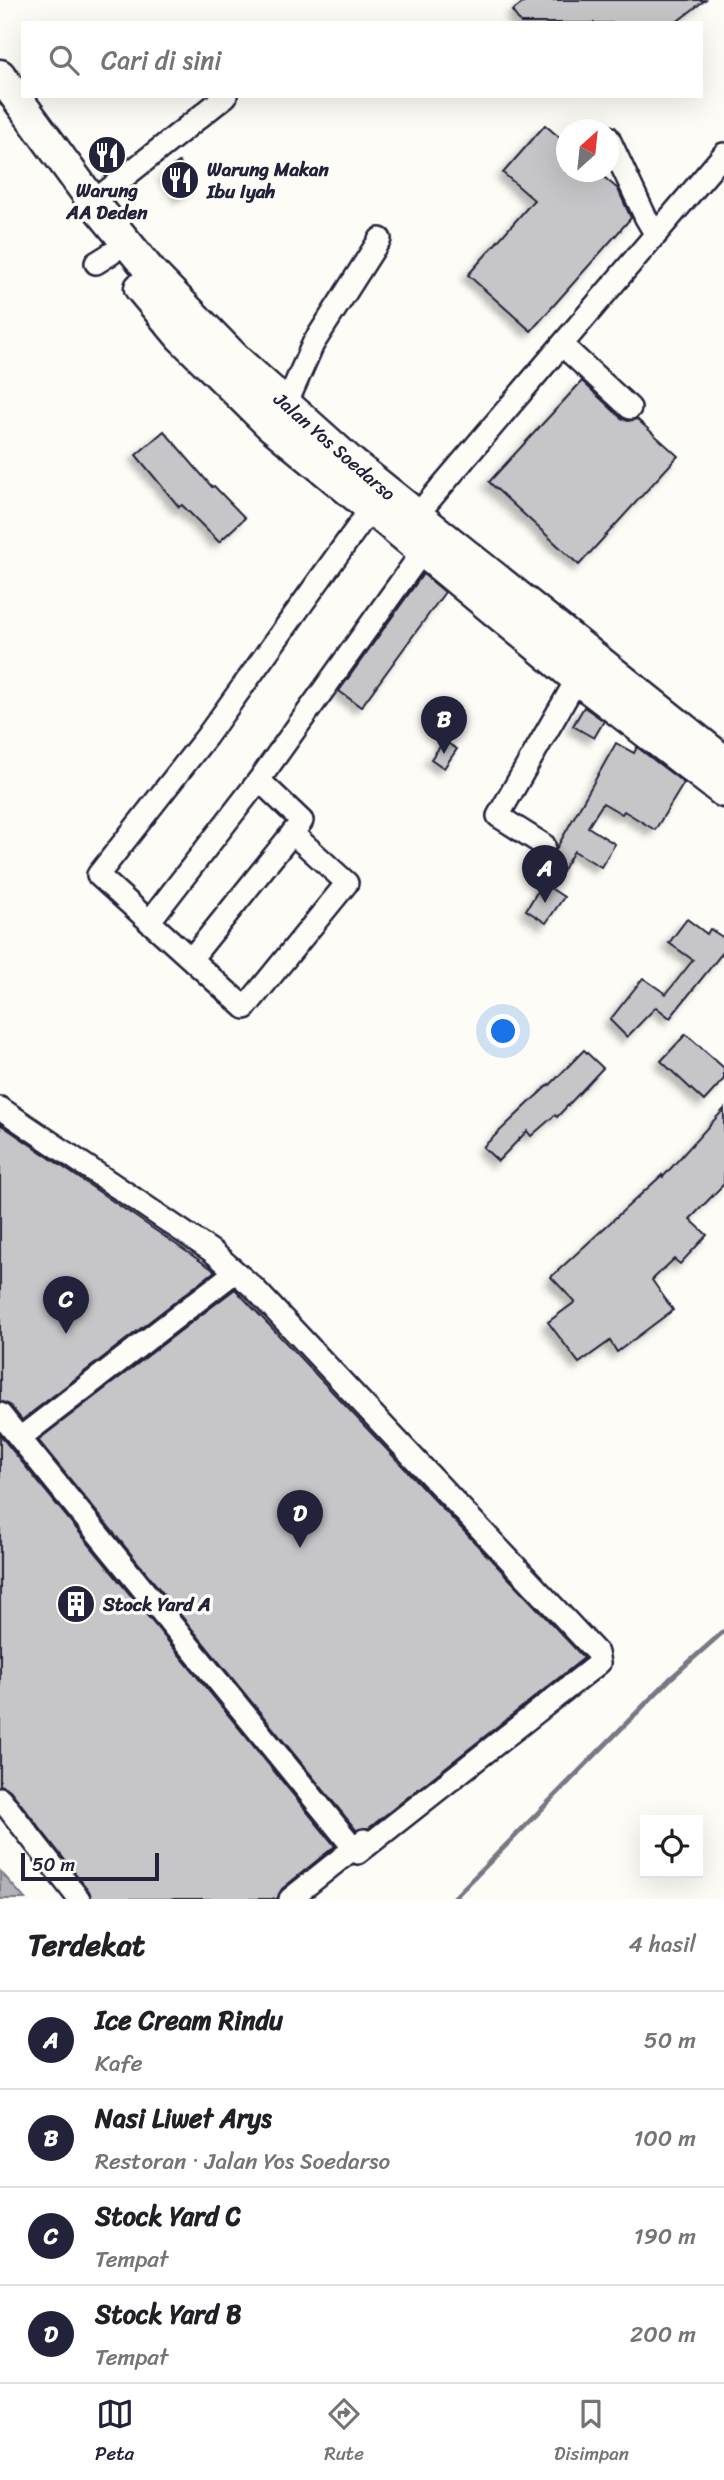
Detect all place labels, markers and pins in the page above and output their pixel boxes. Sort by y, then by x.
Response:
restaurant icon: Warung AA Deden [86,134,128,176]
place label: Warung Makan Ibu Iyah [206,153,330,208]
restaurant icon: Warung Makan Ibu Iyah [159,159,201,201]
place label: Warung AA Deden [66,174,148,229]
pin: B [421,696,467,754]
pin: A [522,845,568,903]
pin: C [43,1276,89,1334]
pin: D [277,1490,323,1548]
building icon: Stock Yard A [55,1583,97,1625]
place label: Stock Yard A [102,1588,211,1621]

